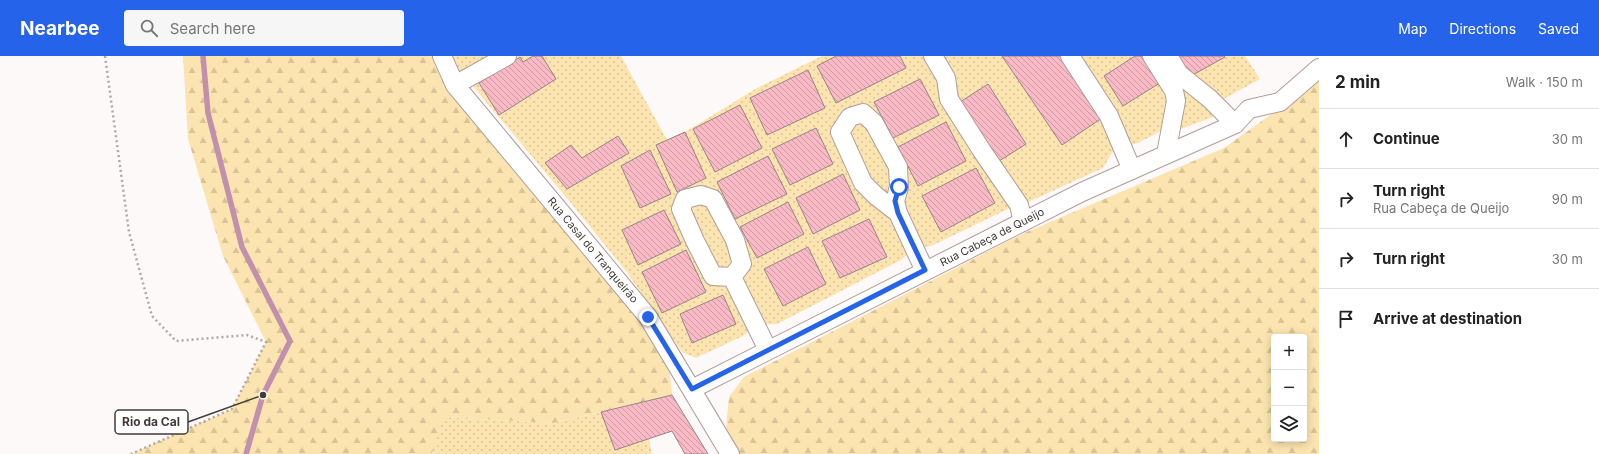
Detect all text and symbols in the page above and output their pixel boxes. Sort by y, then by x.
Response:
search box [124,10,404,46]
text: Nearbee [20,17,100,40]
icon: search [138,17,160,39]
text: Search here [170,19,255,38]
text: Map [1398,20,1427,37]
text: Directions [1449,20,1516,37]
text: Saved [1538,20,1579,37]
text: 2 min [1335,72,1380,92]
text: Walk · 150 m [1506,74,1583,90]
icon: ahead [1335,128,1357,150]
text: Continue [1373,129,1440,148]
text: 30 m [1552,131,1583,147]
route start [890,178,908,196]
text: Turn right [1373,181,1445,200]
icon: right [1335,188,1357,210]
text: 90 m [1552,191,1583,207]
street label: Rua Casal do Tranqueirão [545,194,642,306]
text: Rua Cabeça de Queijo [1373,200,1509,216]
street label: Rua Cabeça de Queijo [937,204,1047,269]
icon: right [1335,248,1357,270]
text: Turn right [1373,249,1445,268]
text: 30 m [1552,251,1583,267]
route end [639,308,657,326]
icon: arrive [1335,308,1357,330]
text: Arrive at destination [1373,309,1522,328]
map controls [1271,334,1307,442]
button: + [1271,334,1307,370]
button: − [1271,370,1307,406]
button: layers [1271,406,1307,442]
callout: Rio da Cal [115,410,188,434]
text: Rio da Cal [122,414,180,429]

